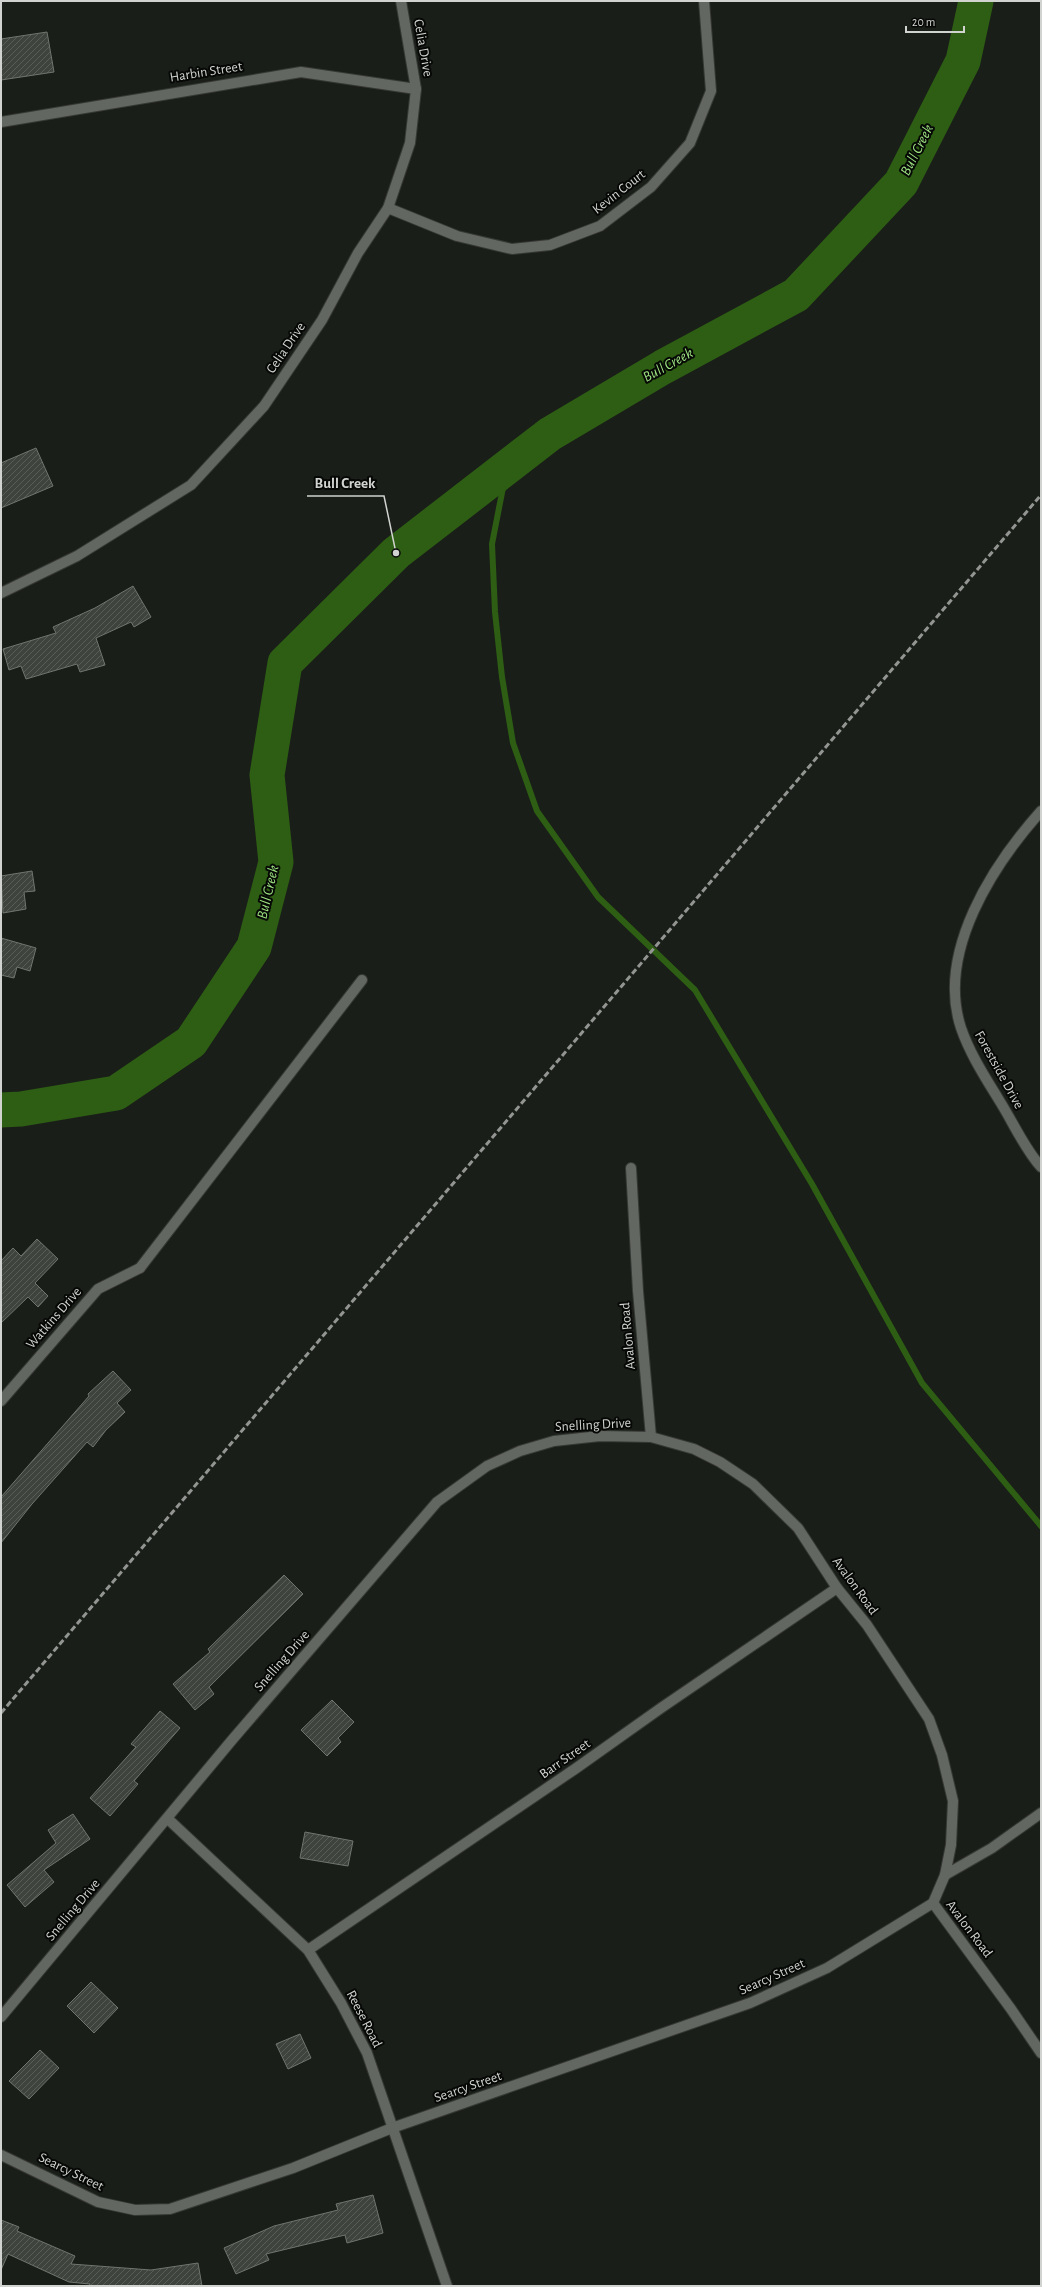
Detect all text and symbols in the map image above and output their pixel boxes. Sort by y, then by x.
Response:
scale bar [906,8,964,34]
text: 20 m [912,16,935,28]
street label: Celia Drive [411,18,435,78]
street label: Harbin Street [169,59,244,85]
water label: Bull Creek [898,122,936,178]
street label: Kevin Court [590,167,648,217]
street label: Celia Drive [264,320,308,376]
water label: Bull Creek [640,345,696,385]
callout: Bull Creek [307,469,384,496]
text: Bull Creek [315,476,376,491]
water label: Bull Creek [255,864,281,920]
street label: Forestside Drive [972,1029,1026,1111]
street label: Watkins Drive [24,1285,84,1351]
street label: Avalon Road [618,1302,638,1370]
street label: Snelling Drive [555,1416,631,1434]
street label: Avalon Road [829,1555,881,1617]
street label: Snelling Drive [252,1628,312,1694]
street label: Barr Street [537,1736,593,1781]
street label: Snelling Drive [43,1876,103,1944]
street label: Avalon Road [943,1898,995,1960]
street label: Searcy Street [737,1956,807,1998]
street label: Reese Road [344,1988,384,2050]
street label: Searcy Street [433,2069,504,2105]
street label: Searcy Street [36,2150,106,2194]

